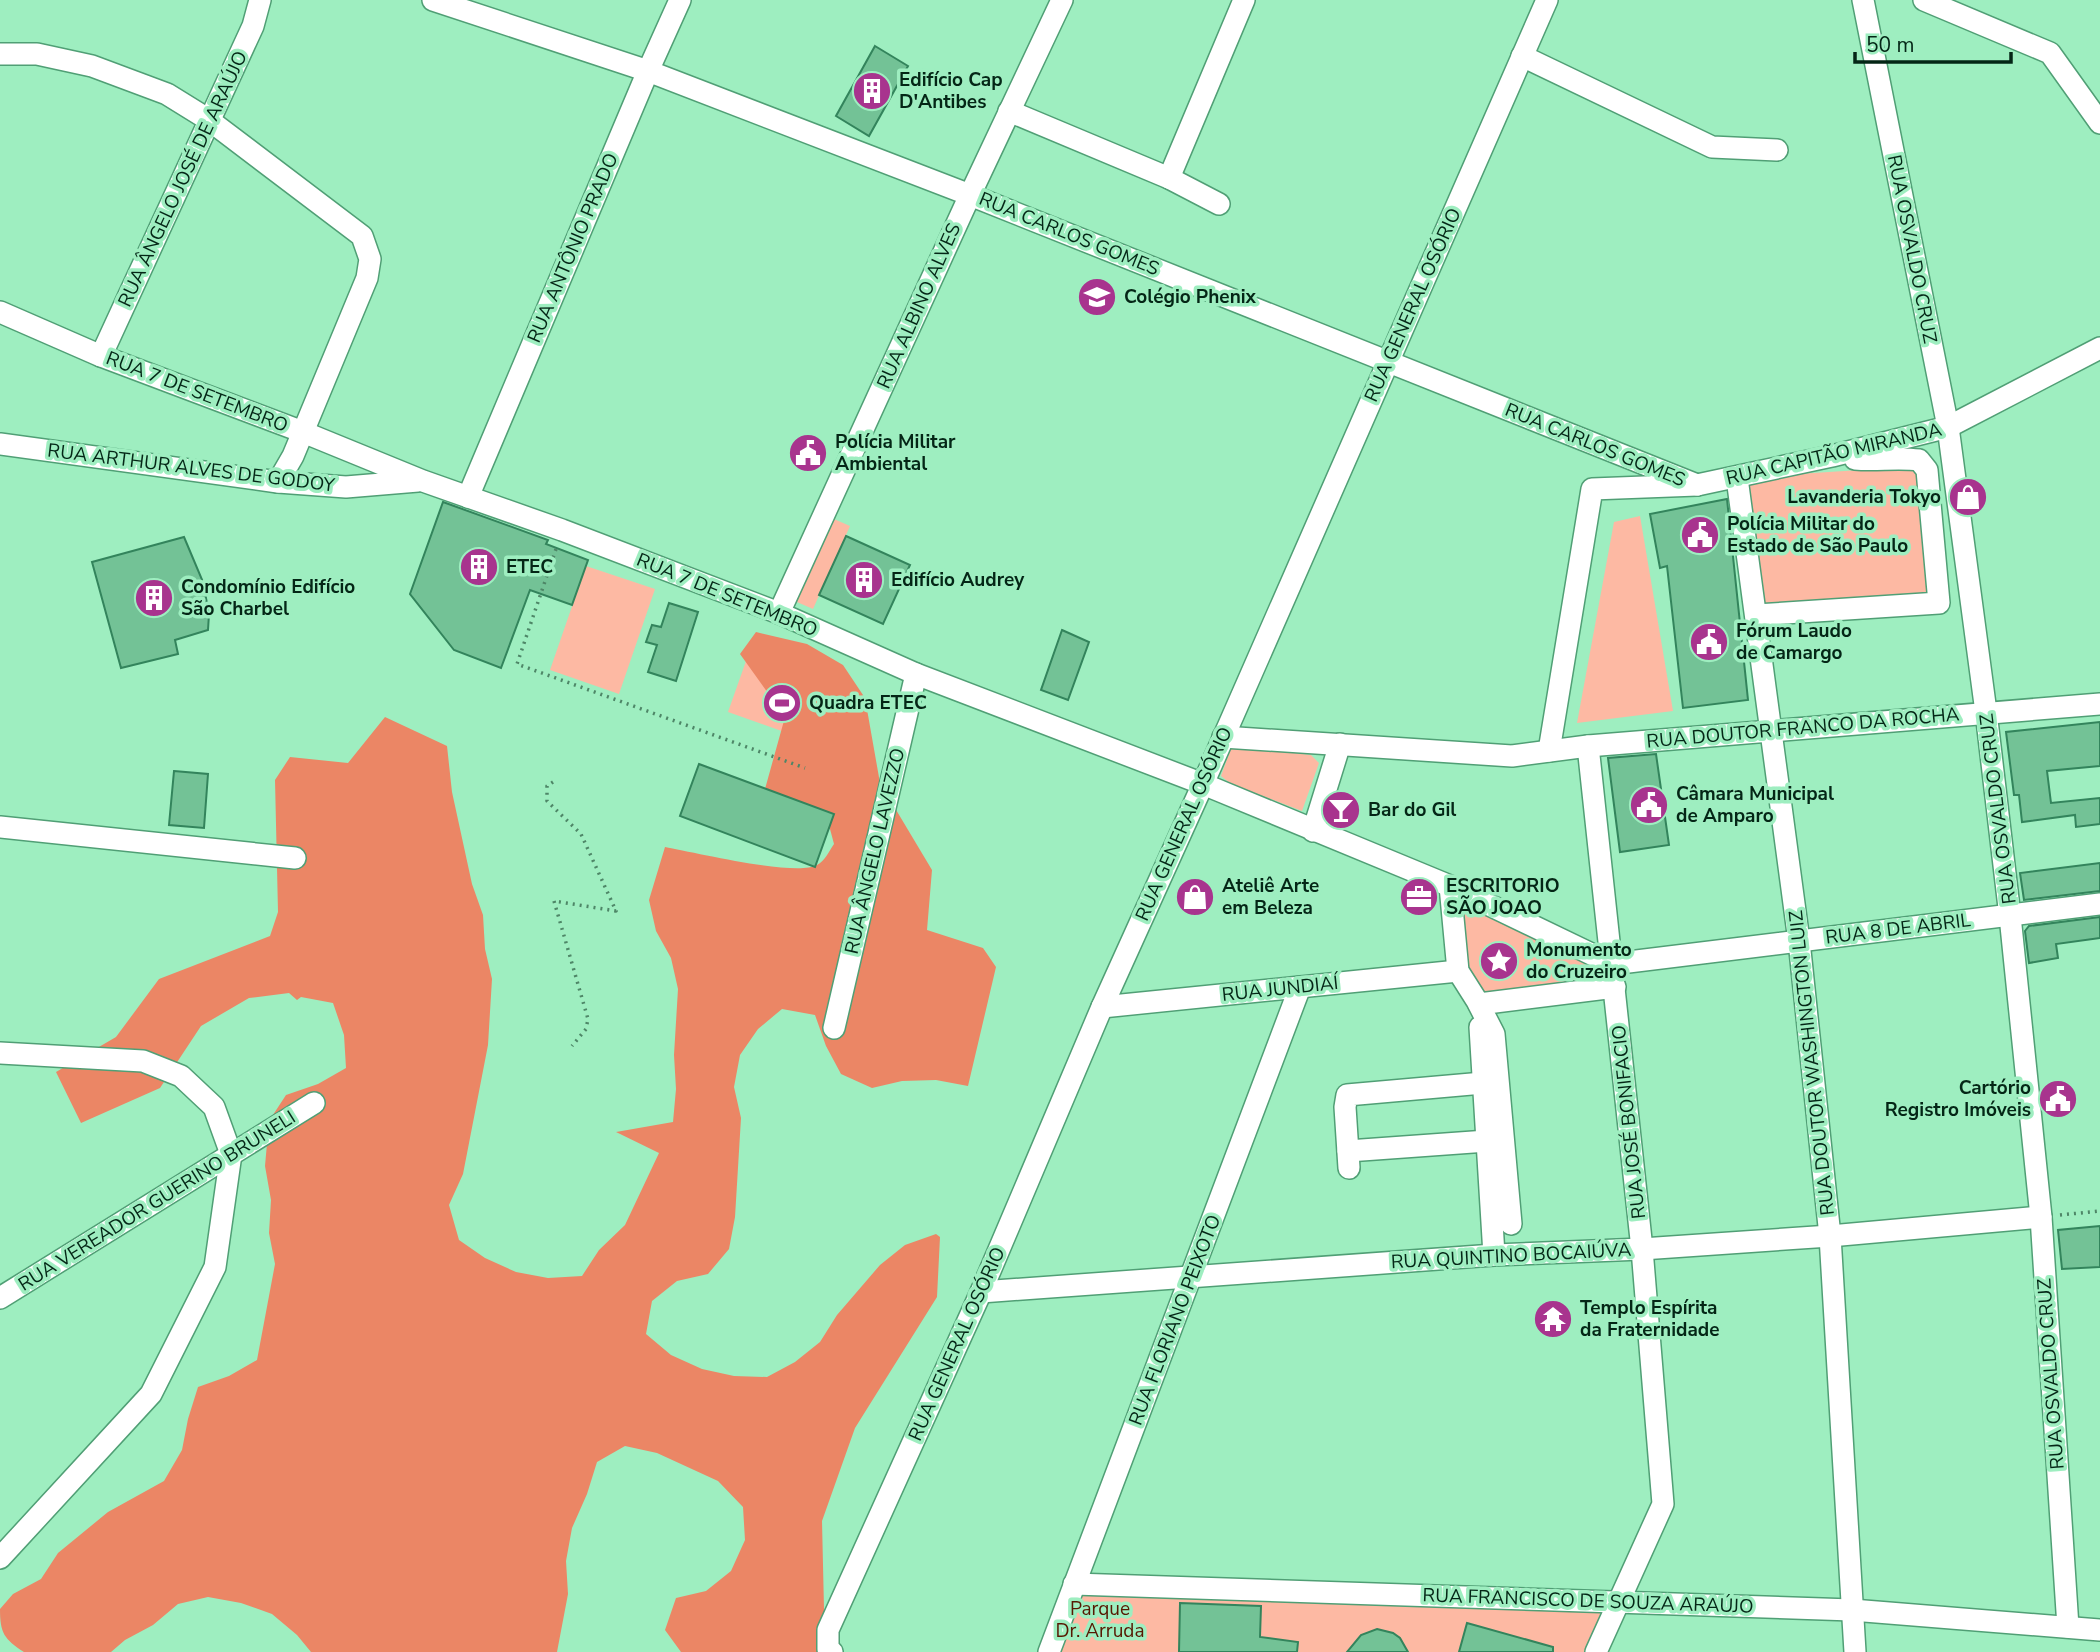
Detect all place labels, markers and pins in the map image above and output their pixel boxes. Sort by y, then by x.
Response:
place label: Edifício Cap D'Antibes [899,67,1003,115]
building icon: Edifício Cap D'Antibes [851,70,893,112]
school or university icon: Colégio Phenix [1076,276,1118,318]
place label: Colégio Phenix [1124,284,1257,310]
place label: Polícia Militar Ambiental [835,429,956,477]
public building icon: Polícia Militar Ambiental [787,432,829,474]
shop icon: Lavanderia Tokyo [1947,476,1989,518]
place label: Lavanderia Tokyo [1787,484,1941,510]
place label: Polícia Militar do Estado de São Paulo [1727,511,1908,559]
public building icon: Polícia Militar do Estado de São Paulo [1679,514,1721,556]
building icon: ETEC [458,546,500,588]
place label: ETEC [506,554,553,580]
building icon: Edifício Audrey [843,559,885,601]
place label: Edifício Audrey [891,567,1025,593]
place label: Condomínio Edifício São Charbel [181,574,355,622]
building icon: Condomínio Edifício São Charbel [133,577,175,619]
place label: Fórum Laudo de Camargo [1736,618,1852,666]
public building icon: Fórum Laudo de Camargo [1688,621,1730,663]
sports icon: Quadra ETEC [761,682,803,724]
place label: Quadra ETEC [809,690,927,716]
place label: Câmara Municipal de Amparo [1676,781,1834,829]
public building icon: Câmara Municipal de Amparo [1628,784,1670,826]
bar icon: Bar do Gil [1320,789,1362,831]
place label: Bar do Gil [1368,797,1456,823]
place label: Ateliê Arte em Beleza [1222,873,1319,921]
place label: ESCRITORIO SÃO JOAO [1446,873,1560,921]
shop icon: Ateliê Arte em Beleza [1174,876,1216,918]
office icon: ESCRITORIO SÃO JOAO [1398,876,1440,918]
place label: Monumento do Cruzeiro [1526,937,1632,985]
place icon: Monumento do Cruzeiro [1478,940,1520,982]
place label: Cartório Registro Imóveis [1885,1075,2031,1123]
public building icon: Cartório Registro Imóveis [2037,1078,2079,1120]
place label: Templo Espírita da Fraternidade [1580,1295,1720,1343]
temple icon: Templo Espírita da Fraternidade [1532,1298,1574,1340]

